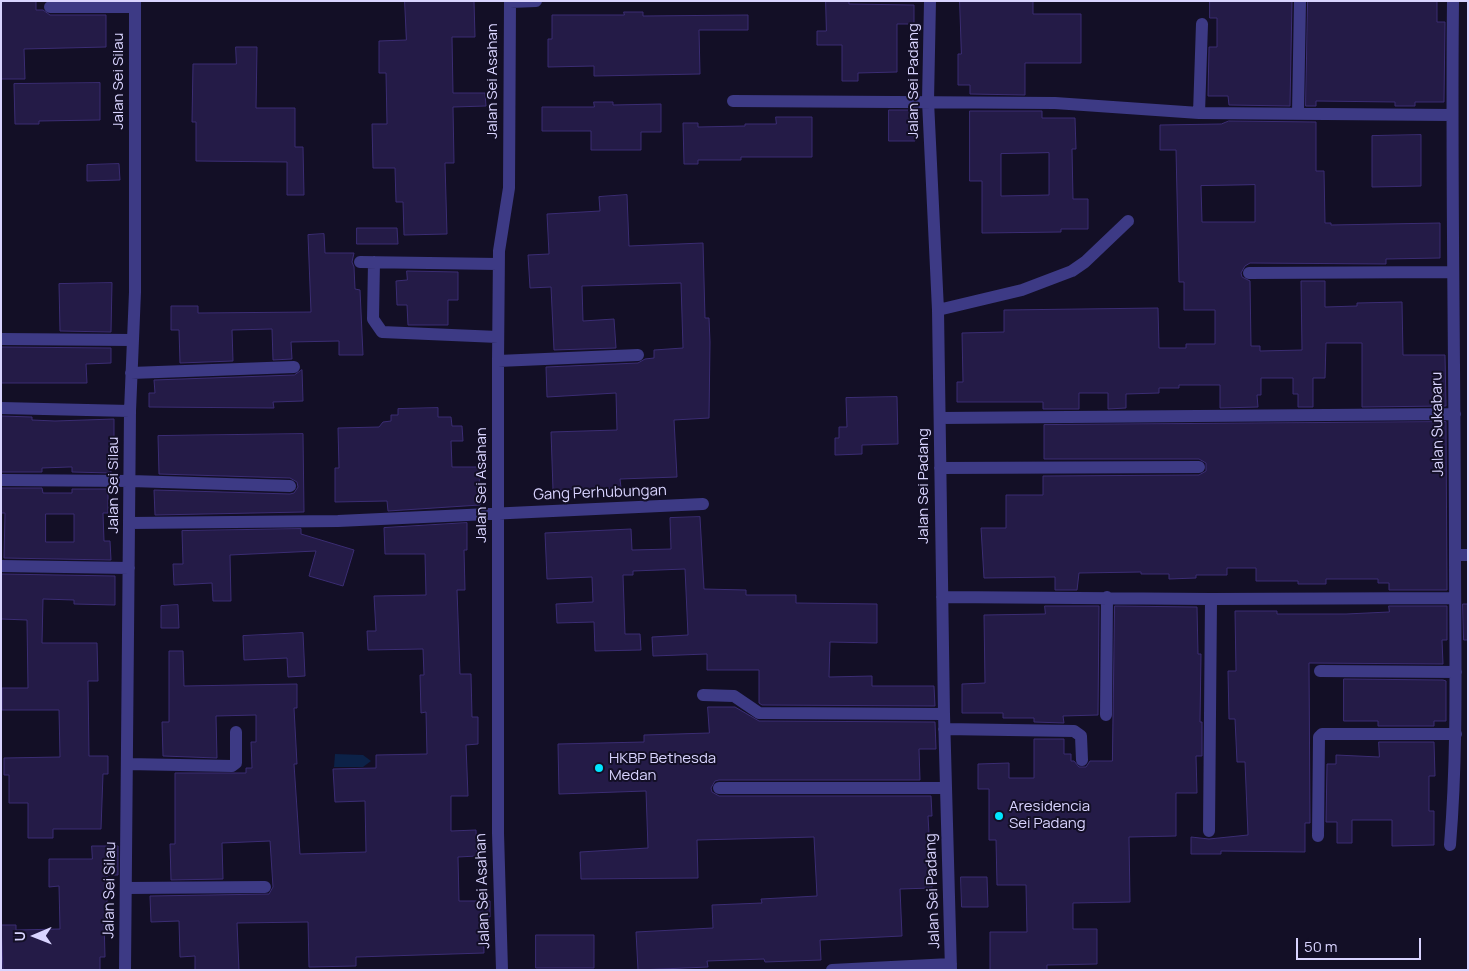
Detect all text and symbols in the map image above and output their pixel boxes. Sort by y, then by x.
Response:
street label: Jalan Sei Asahan [484,23,502,139]
street label: Jalan Sei Padang [905,23,923,139]
street label: Jalan Sei Silau [110,32,128,130]
street label: Jalan Sukabaru [1428,372,1448,476]
street label: Jalan Sei Asahan [473,427,491,543]
street label: Jalan Sei Padang [915,428,933,544]
street label: Jalan Sei Silau [105,436,123,534]
street label: Gang Perhubungan [533,482,667,504]
place label: HKBP Bethesda Medan [609,750,716,785]
marker: HKBP Bethesda Medan [593,762,605,774]
place label: Aresidencia Sei Padang [1009,798,1090,833]
marker: Aresidencia Sei Padang [993,810,1005,822]
street label: Jalan Sei Asahan [472,833,494,949]
street label: Jalan Sei Padang [922,833,944,949]
street label: Jalan Sei Silau [100,841,120,939]
north arrow [10,911,60,961]
scale bar [1299,928,1424,960]
text: U [10,931,29,941]
text: 50 m [1304,936,1338,957]

